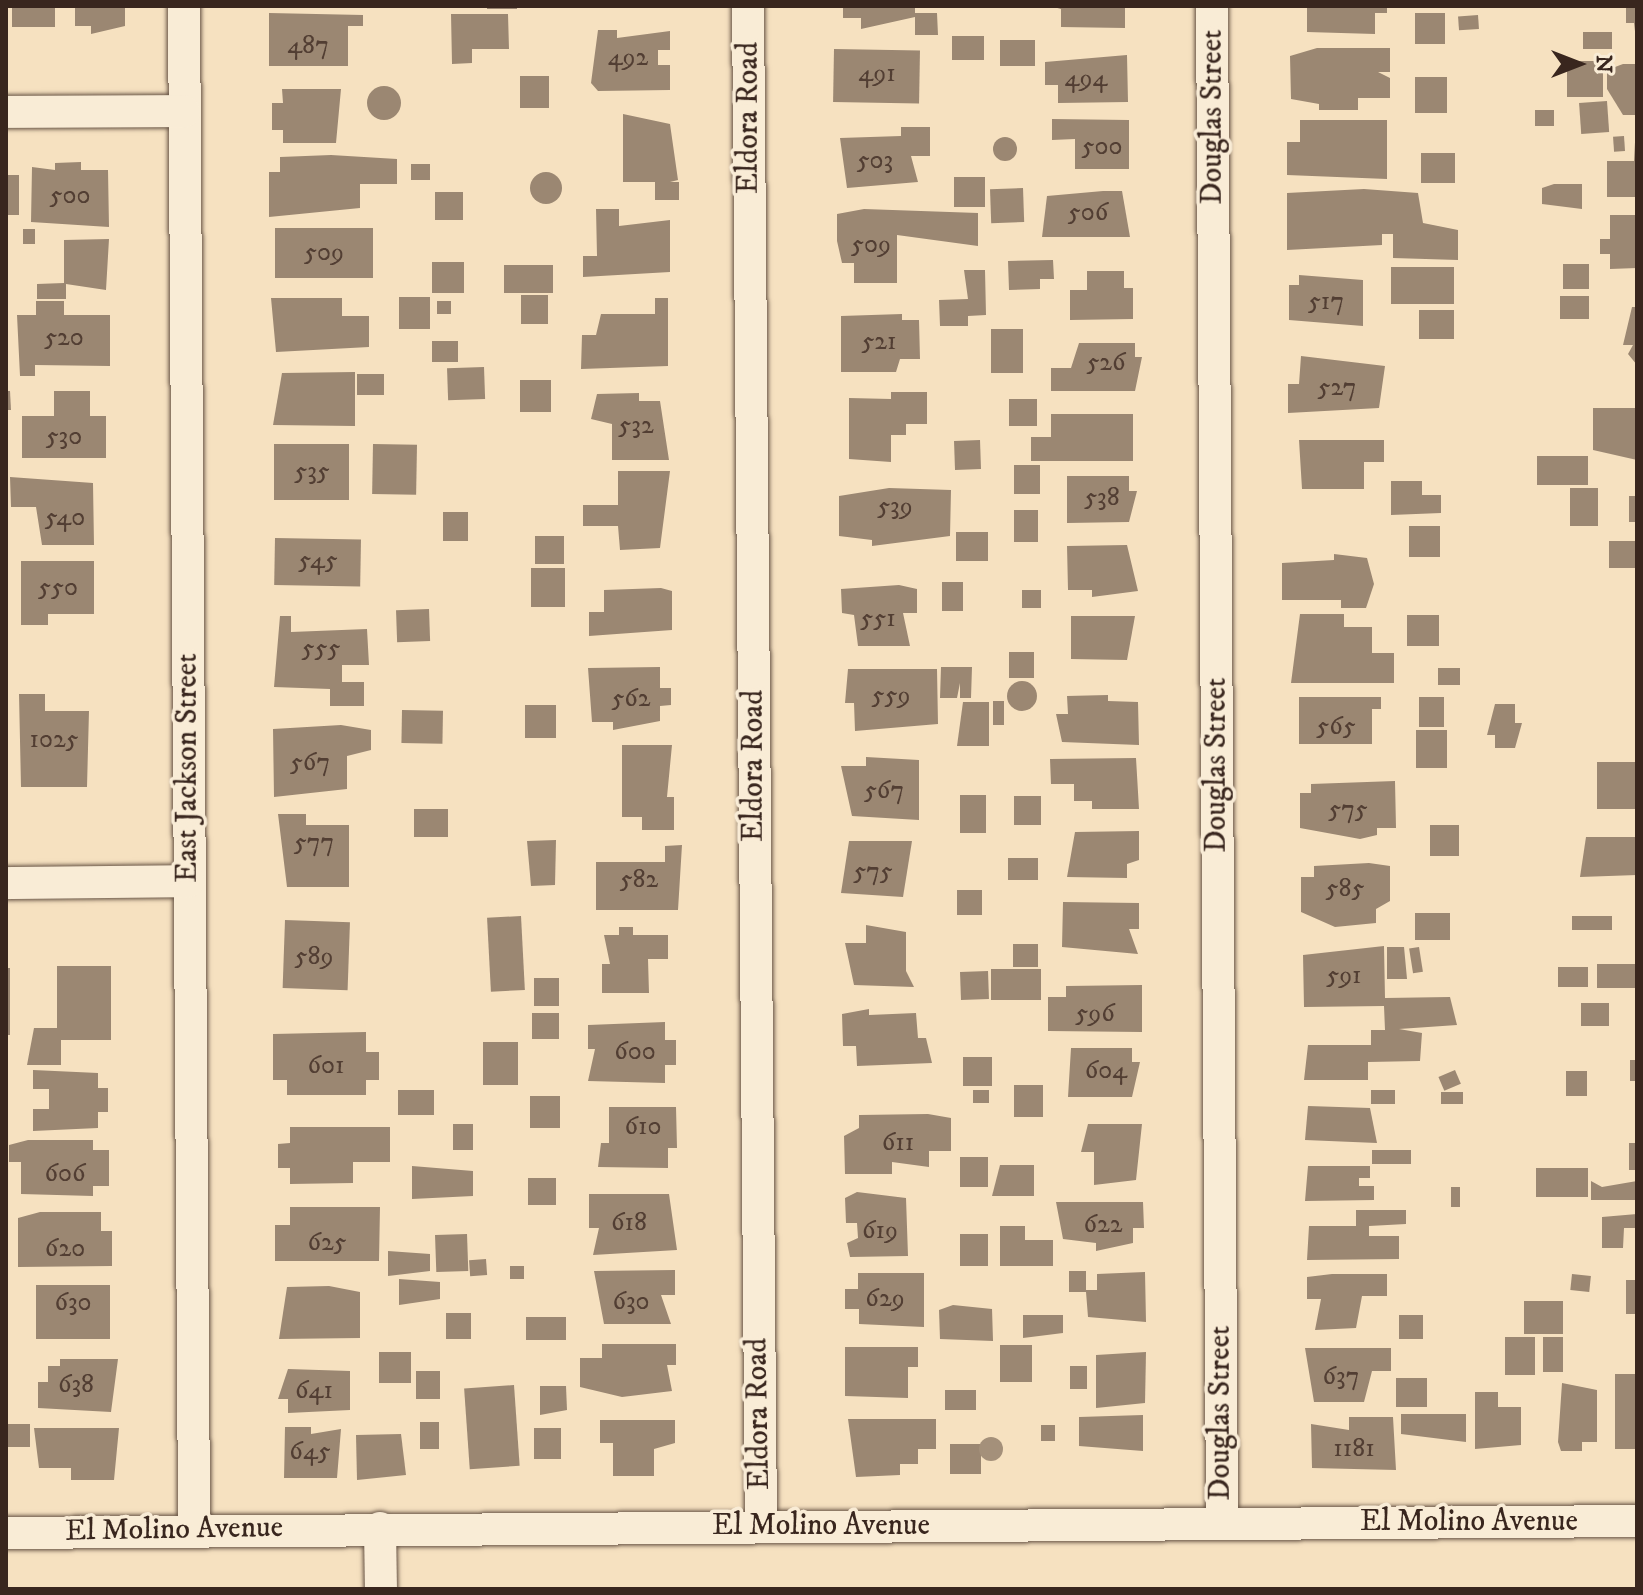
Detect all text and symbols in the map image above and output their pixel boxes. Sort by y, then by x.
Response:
north arrow [1539,24,1619,104]
street label: Douglas Street [1195,29,1231,205]
house number: 487 [287,30,329,62]
house number: 492 [608,42,648,74]
street label: Eldora Road [731,42,767,194]
text: N [1590,55,1617,73]
house number: 491 [858,58,896,90]
house number: 494 [1065,63,1107,95]
house number: 500 [1082,131,1122,163]
house number: 503 [857,145,893,177]
house number: 500 [50,180,90,212]
house number: 506 [1068,197,1108,229]
house number: 509 [851,229,891,261]
house number: 509 [304,237,344,269]
house number: 517 [1308,286,1344,318]
house number: 520 [44,322,84,354]
house number: 521 [861,326,897,358]
house number: 526 [1086,347,1126,379]
house number: 527 [1318,372,1356,404]
house number: 532 [618,410,654,442]
house number: 530 [46,421,82,453]
house number: 535 [294,456,330,488]
house number: 538 [1084,482,1120,514]
house number: 539 [877,491,913,523]
house number: 540 [45,502,85,534]
house number: 545 [298,545,338,577]
house number: 550 [38,572,78,604]
house number: 551 [860,603,896,635]
house number: 555 [302,633,340,665]
street label: East Jackson Street [170,653,206,883]
street label: Douglas Street [1199,677,1235,853]
house number: 559 [872,680,910,712]
house number: 562 [611,683,651,715]
street label: Eldora Road [736,690,772,842]
house number: 565 [1316,711,1356,743]
house number: 1025 [30,724,78,756]
house number: 567 [290,747,330,779]
house number: 567 [864,775,904,807]
house number: 575 [1328,794,1368,826]
house number: 577 [294,827,334,859]
house number: 575 [853,856,893,888]
house number: 582 [620,864,658,896]
house number: 585 [1326,873,1364,905]
house number: 589 [295,941,333,973]
house number: 591 [1326,960,1362,992]
house number: 596 [1075,998,1115,1030]
house number: 600 [614,1036,656,1068]
house number: 601 [308,1050,344,1082]
house number: 604 [1085,1055,1127,1087]
house number: 610 [625,1111,661,1143]
house number: 611 [882,1127,914,1159]
house number: 606 [44,1158,86,1190]
house number: 618 [611,1207,647,1239]
house number: 622 [1083,1209,1123,1241]
house number: 619 [862,1215,898,1247]
house number: 625 [307,1227,347,1259]
house number: 620 [45,1233,85,1265]
house number: 629 [865,1283,905,1315]
house number: 630 [612,1286,650,1318]
house number: 630 [54,1287,92,1319]
street label: Douglas Street [1203,1325,1239,1501]
street label: Eldora Road [740,1338,778,1490]
house number: 637 [1323,1361,1359,1393]
house number: 638 [58,1369,94,1401]
house number: 641 [295,1375,333,1407]
house number: 1181 [1333,1433,1375,1465]
house number: 645 [289,1436,331,1468]
street label: El Molino Avenue [1360,1504,1578,1540]
street label: El Molino Avenue [712,1508,930,1544]
street label: El Molino Avenue [65,1510,283,1550]

